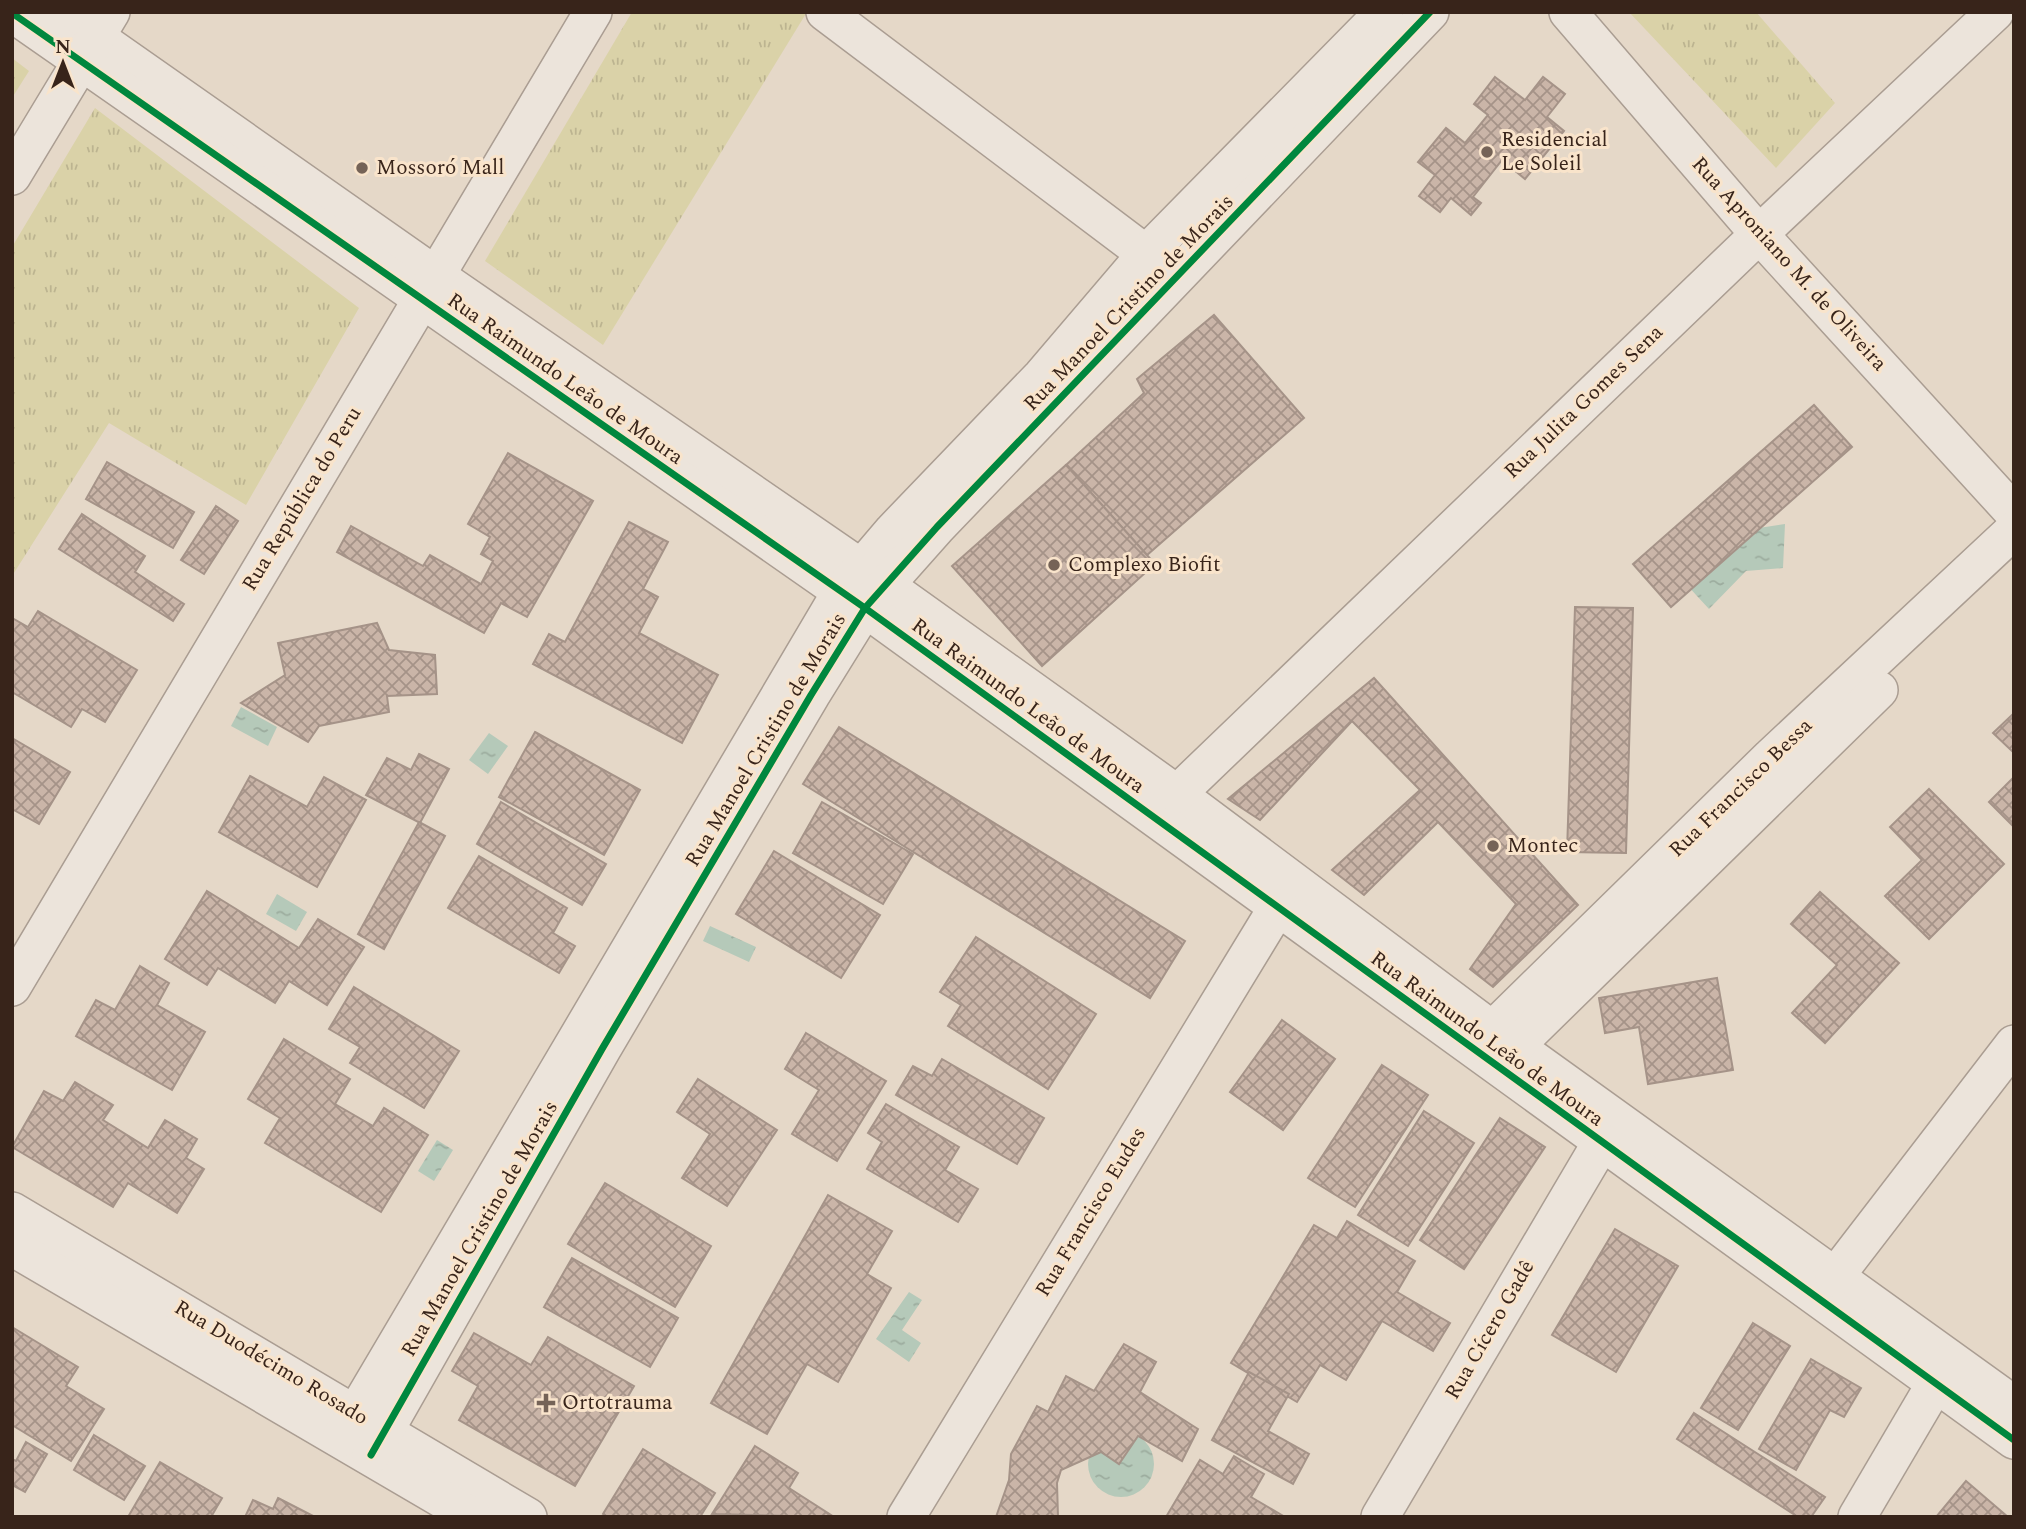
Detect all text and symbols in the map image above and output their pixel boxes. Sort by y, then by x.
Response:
north arrow [28,28,98,98]
text: N [55,33,71,62]
place label: Residencial Le Soleil [1501,124,1608,180]
marker: Residencial Le Soleil [1479,144,1495,160]
street label: Rua Aproniano M. de Oliveira [1684,149,1895,379]
place label: Mossoró Mall [376,152,504,184]
marker: Mossoró Mall [354,160,370,176]
street label: Rua Manoel Cristino de Morais [1016,187,1242,419]
street label: Rua Raimundo Leão de Moura [440,285,690,473]
street label: Rua Julita Gomes Sena [1497,317,1671,487]
street label: Rua República do Peru [234,400,370,597]
place label: Complexo Biofit [1068,549,1220,581]
marker: Complexo Biofit [1046,557,1062,573]
street label: Rua Manoel Cristino de Morais [677,607,855,873]
street label: Rua Raimundo Leão de Moura [904,610,1152,802]
street label: Rua Francisco Bessa [1662,710,1821,865]
place label: Montec [1507,830,1578,862]
marker: Montec [1485,838,1501,854]
street label: Rua Raimundo Leão de Moura [1363,943,1611,1135]
street label: Rua Manoel Cristino de Morais [393,1095,567,1363]
street label: Rua Francisco Eudes [1028,1121,1154,1303]
street label: Rua Cícero Gadê [1437,1254,1543,1406]
street label: Rua Duodécimo Rosado [168,1292,374,1434]
place label: Ortotrauma [562,1387,673,1419]
marker: Ortotrauma [536,1393,556,1413]

